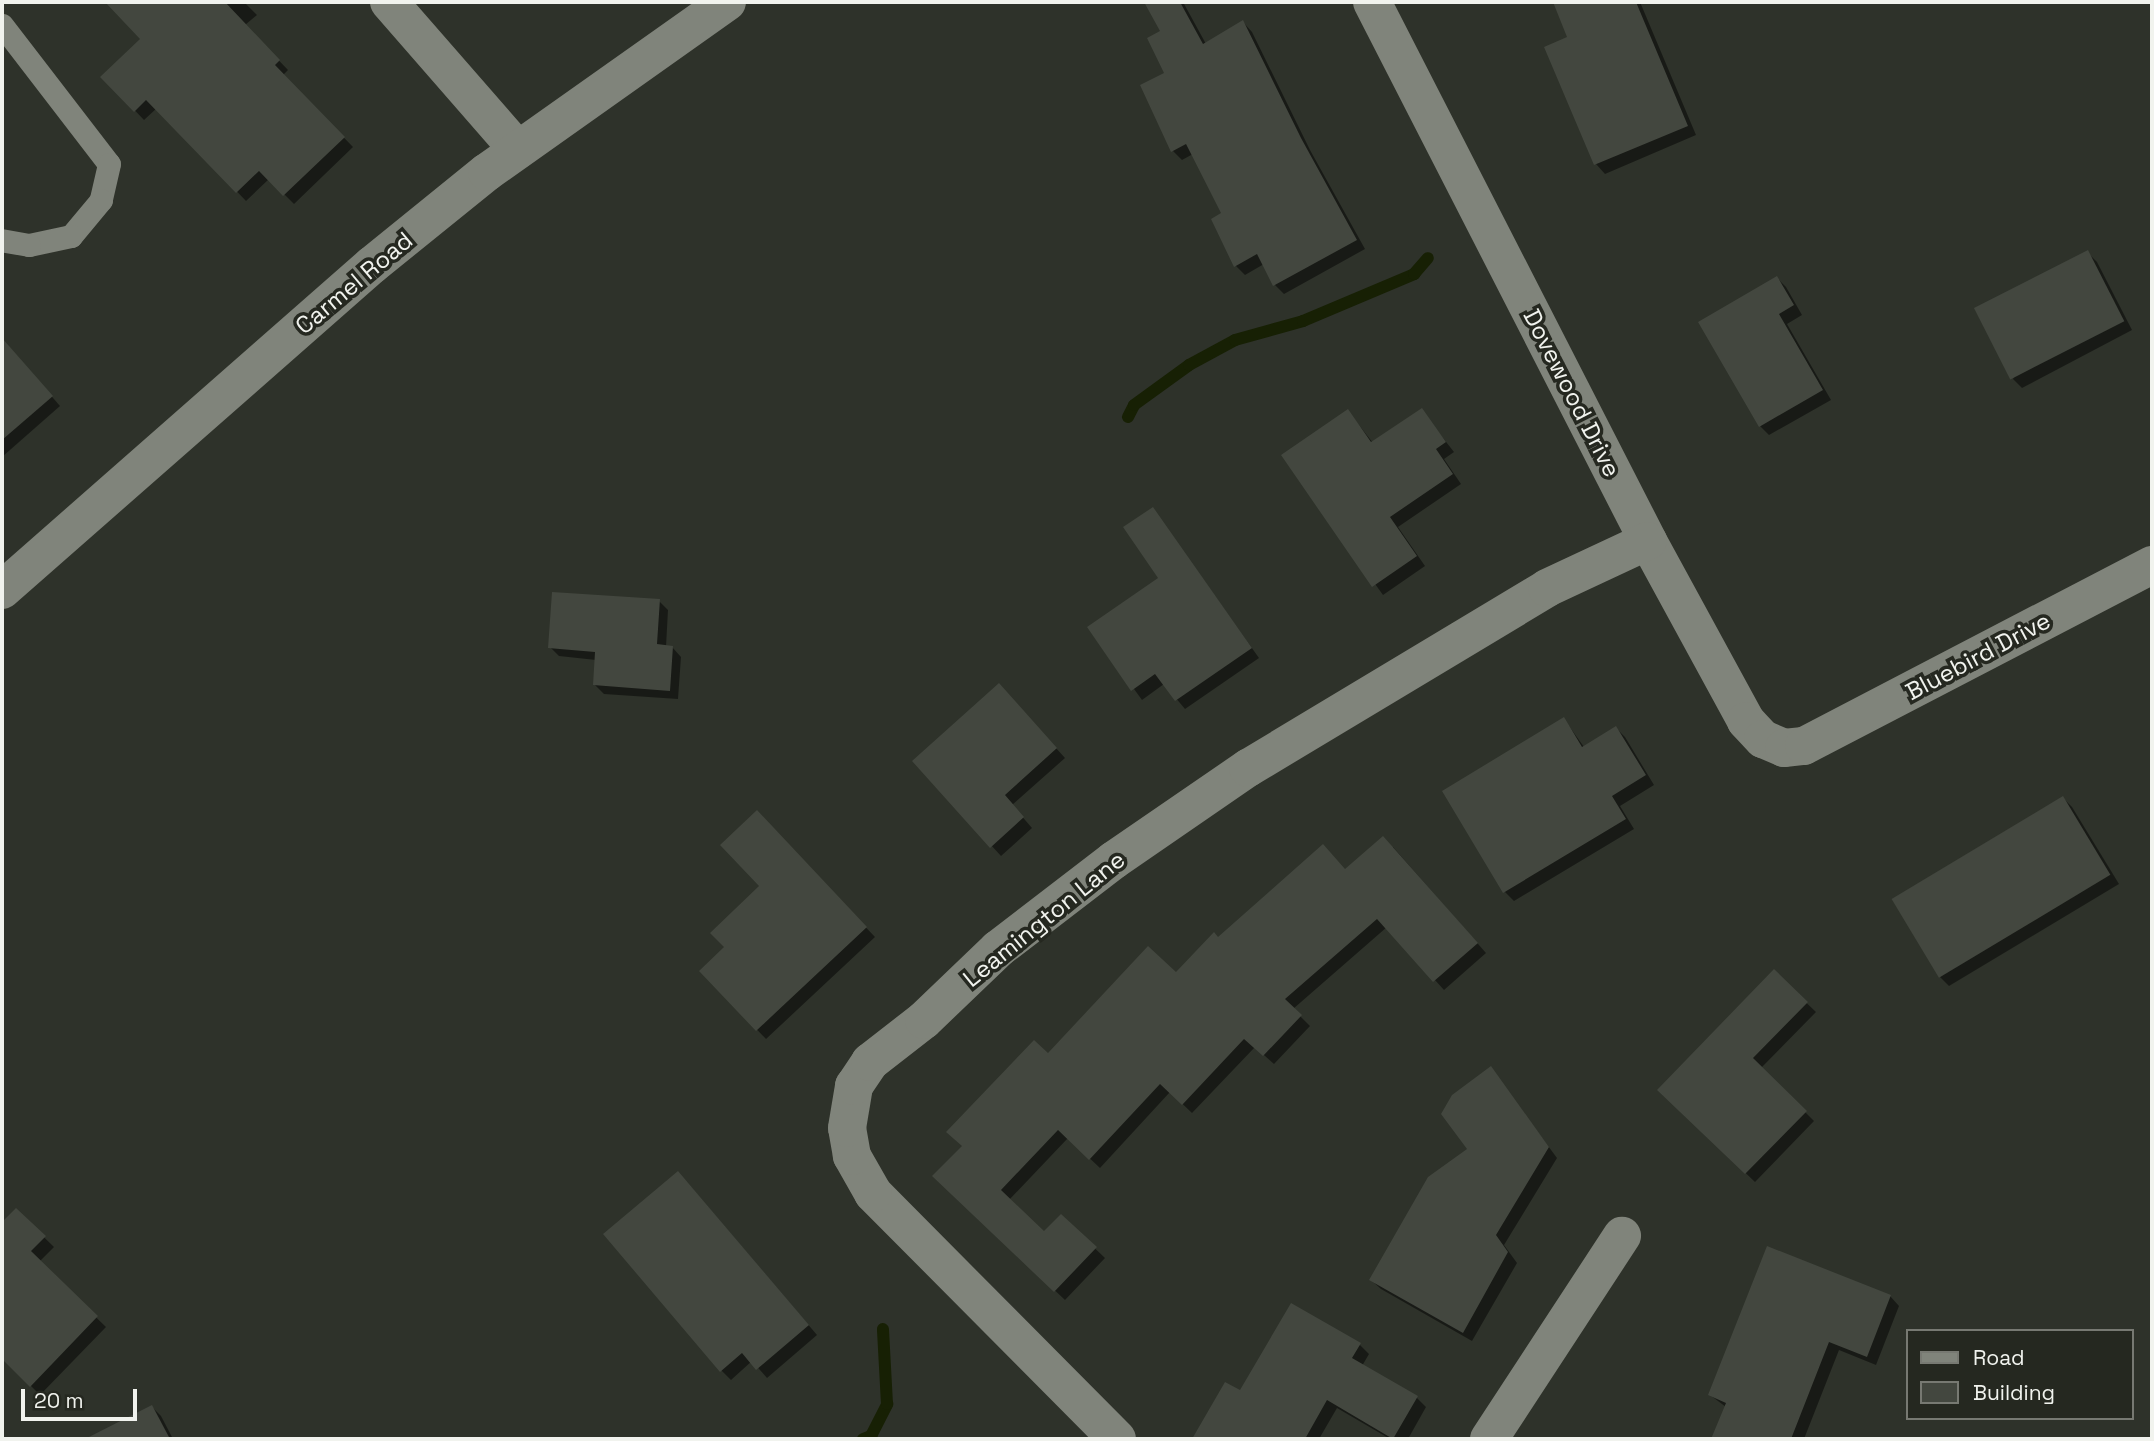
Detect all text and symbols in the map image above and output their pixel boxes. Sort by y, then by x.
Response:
street label: Carmel Road [290,226,418,340]
street label: Dovewood Drive [1517,304,1627,482]
street label: Bluebird Drive [1901,606,2055,706]
street label: Leamington Lane [957,845,1131,993]
legend [1906,1329,2133,1420]
text: Road [1973,1344,2025,1371]
scale bar [24,1374,140,1418]
text: Building [1973,1379,2055,1406]
text: 20 m [34,1387,84,1414]

